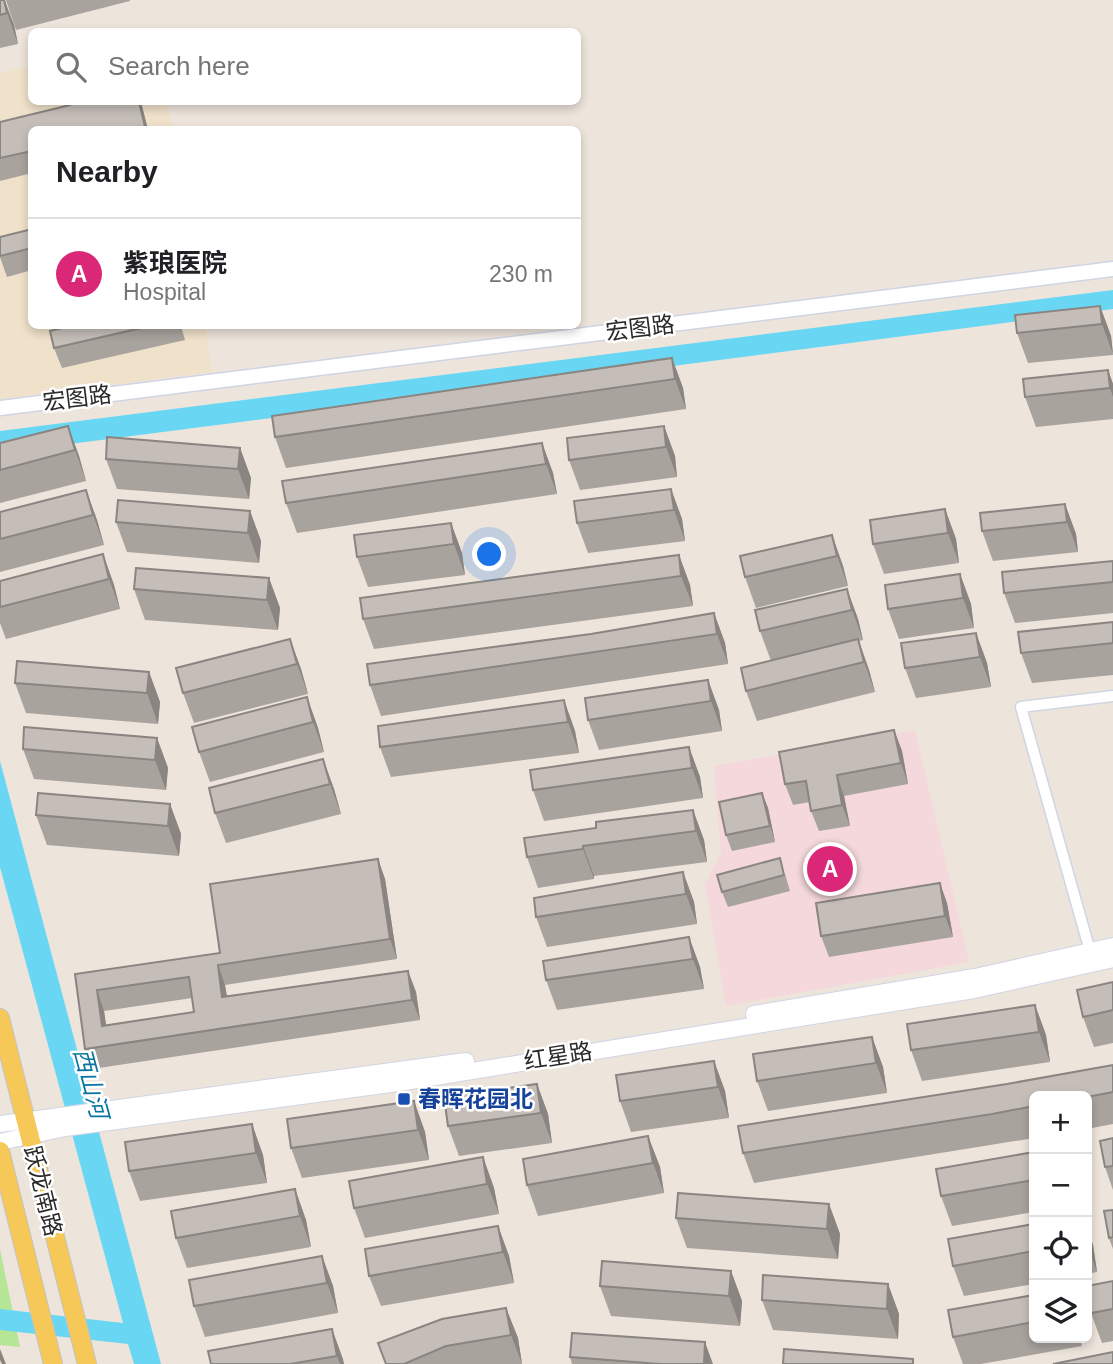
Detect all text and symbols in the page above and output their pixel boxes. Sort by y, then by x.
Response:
search box [28,28,581,105]
icon: search [52,48,90,86]
text: Search here [108,51,250,81]
text: Nearby [56,155,158,188]
text: 紫琅医院 [123,248,227,278]
text: A [71,261,87,287]
text: 230 m [489,261,553,287]
text: Hospital [123,279,206,305]
street label: 宏图路 [604,311,676,345]
street label: 宏图路 [41,381,113,415]
your location [472,537,506,571]
pin: A [807,843,853,895]
street label: 红星路 [522,1038,594,1074]
water label: 西山河 [69,1045,114,1125]
place label: 春晖花园北 [418,1086,533,1112]
marker: 春晖花园北 [396,1091,412,1107]
map controls [1029,1091,1092,1343]
button: + [1029,1091,1092,1154]
street label: 跃龙南路 [19,1143,67,1239]
button: − [1029,1154,1092,1217]
button: locate [1029,1217,1092,1280]
button: layers [1029,1280,1092,1343]

